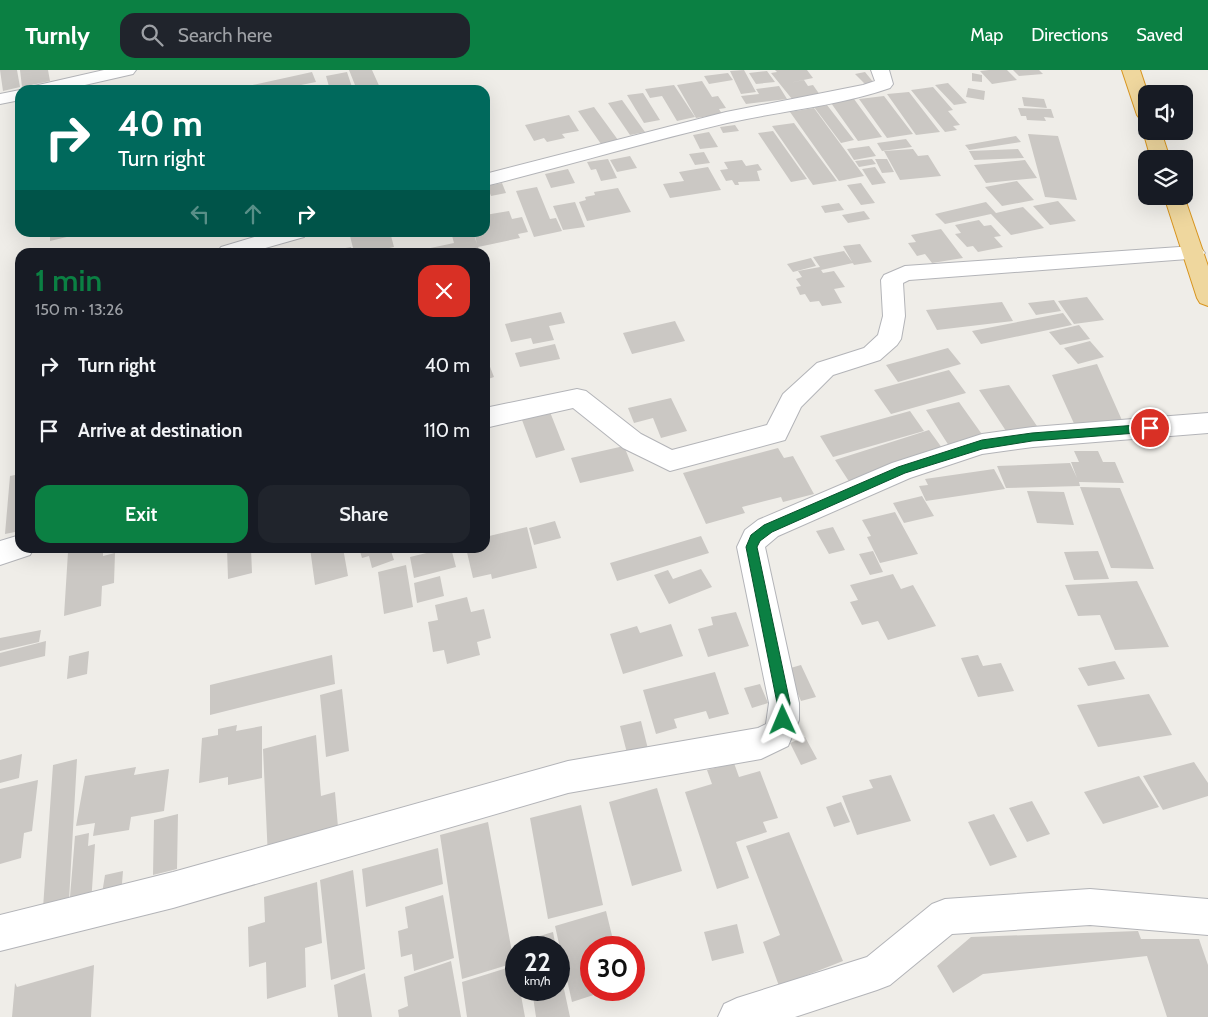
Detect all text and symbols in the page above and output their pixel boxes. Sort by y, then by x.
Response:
search box [120,13,470,58]
text: Turnly [25,21,90,50]
icon: search [138,21,166,49]
text: Search here [178,24,272,47]
text: Map [970,24,1003,46]
text: Directions [1031,24,1108,46]
text: Saved [1136,24,1183,46]
map controls [1138,85,1193,205]
button: sound [1138,85,1193,140]
text: 40 m [118,102,203,145]
icon: right [35,105,100,170]
text: Turn right [118,145,205,172]
button: layers [1138,150,1193,205]
icon: left [186,200,214,228]
icon: ahead [239,200,267,228]
icon: right [292,200,320,228]
text: 1 min [35,262,102,299]
button: close [418,265,470,317]
text: 150 m · 13:26 [35,300,123,319]
icon: right [35,352,63,380]
text: Turn right [78,354,156,377]
text: 40 m [425,354,470,377]
pin [1129,407,1171,449]
icon: arrive [1136,414,1164,442]
icon: arrive [35,417,63,445]
text: Arrive at destination [78,419,242,442]
text: 110 m [423,419,470,442]
button: Exit [35,485,248,543]
button: Share [258,485,470,543]
position arrow [756,693,808,745]
speed limit sign: 30 [580,936,645,1001]
text: 22 [524,947,551,977]
text: km/h [524,973,551,988]

